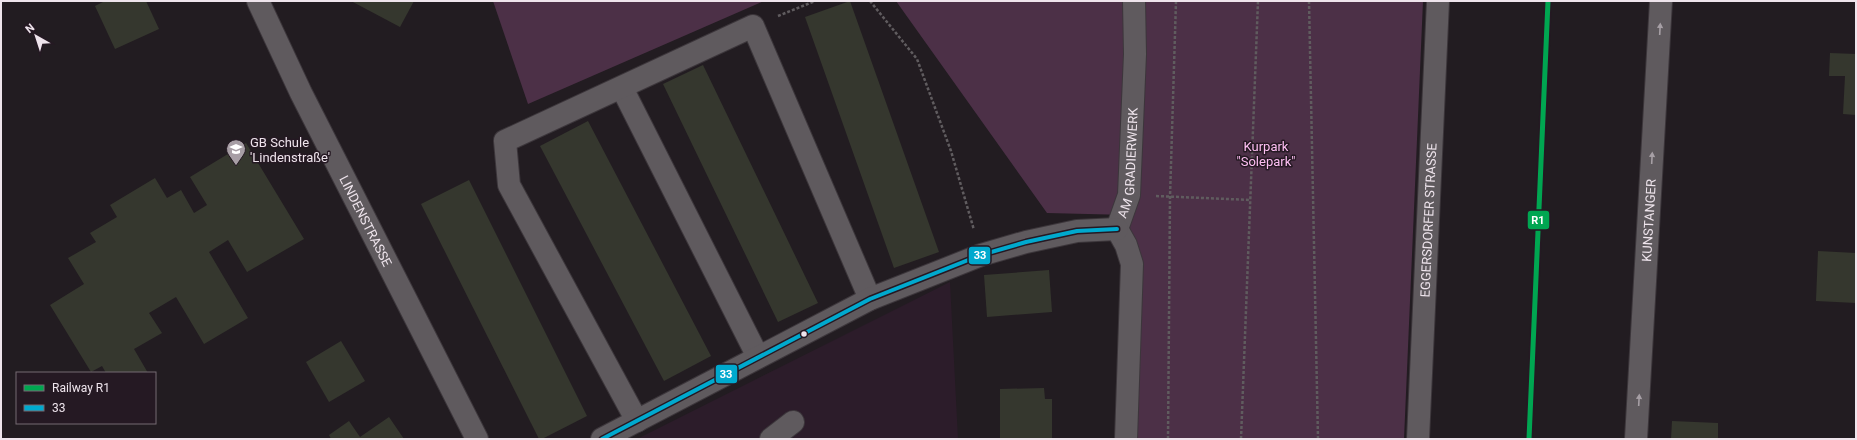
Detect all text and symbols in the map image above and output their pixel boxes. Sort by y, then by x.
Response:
north arrow [16,16,56,56]
text: N [23,21,37,36]
one-way arrow [1656,23,1663,35]
street label: AM GRADIERWERK [1114,106,1140,220]
place label: GB Schule 'Lindenstraße' [250,135,330,165]
school or university icon: GB Schule 'Lindenstraße' [225,138,247,166]
park label: Kurpark "Solepark" [1237,139,1295,169]
street label: EGGERSDORFER STRASSE [1417,143,1439,298]
one-way arrow [1649,152,1656,164]
street label: LINDENSTRASSE [337,173,395,269]
street label: KUNSTANGER [1639,179,1658,262]
line badge: R1 [1527,210,1550,230]
text: R1 [1531,214,1545,227]
line badge: 33 [968,246,991,265]
text: 33 [974,249,986,262]
unlabelled marker [799,329,809,339]
line badge: 33 [715,364,738,384]
text: 33 [720,368,732,381]
legend [16,372,156,424]
text: Railway R1 [52,381,110,395]
one-way arrow [1635,394,1642,406]
text: 33 [52,401,66,415]

